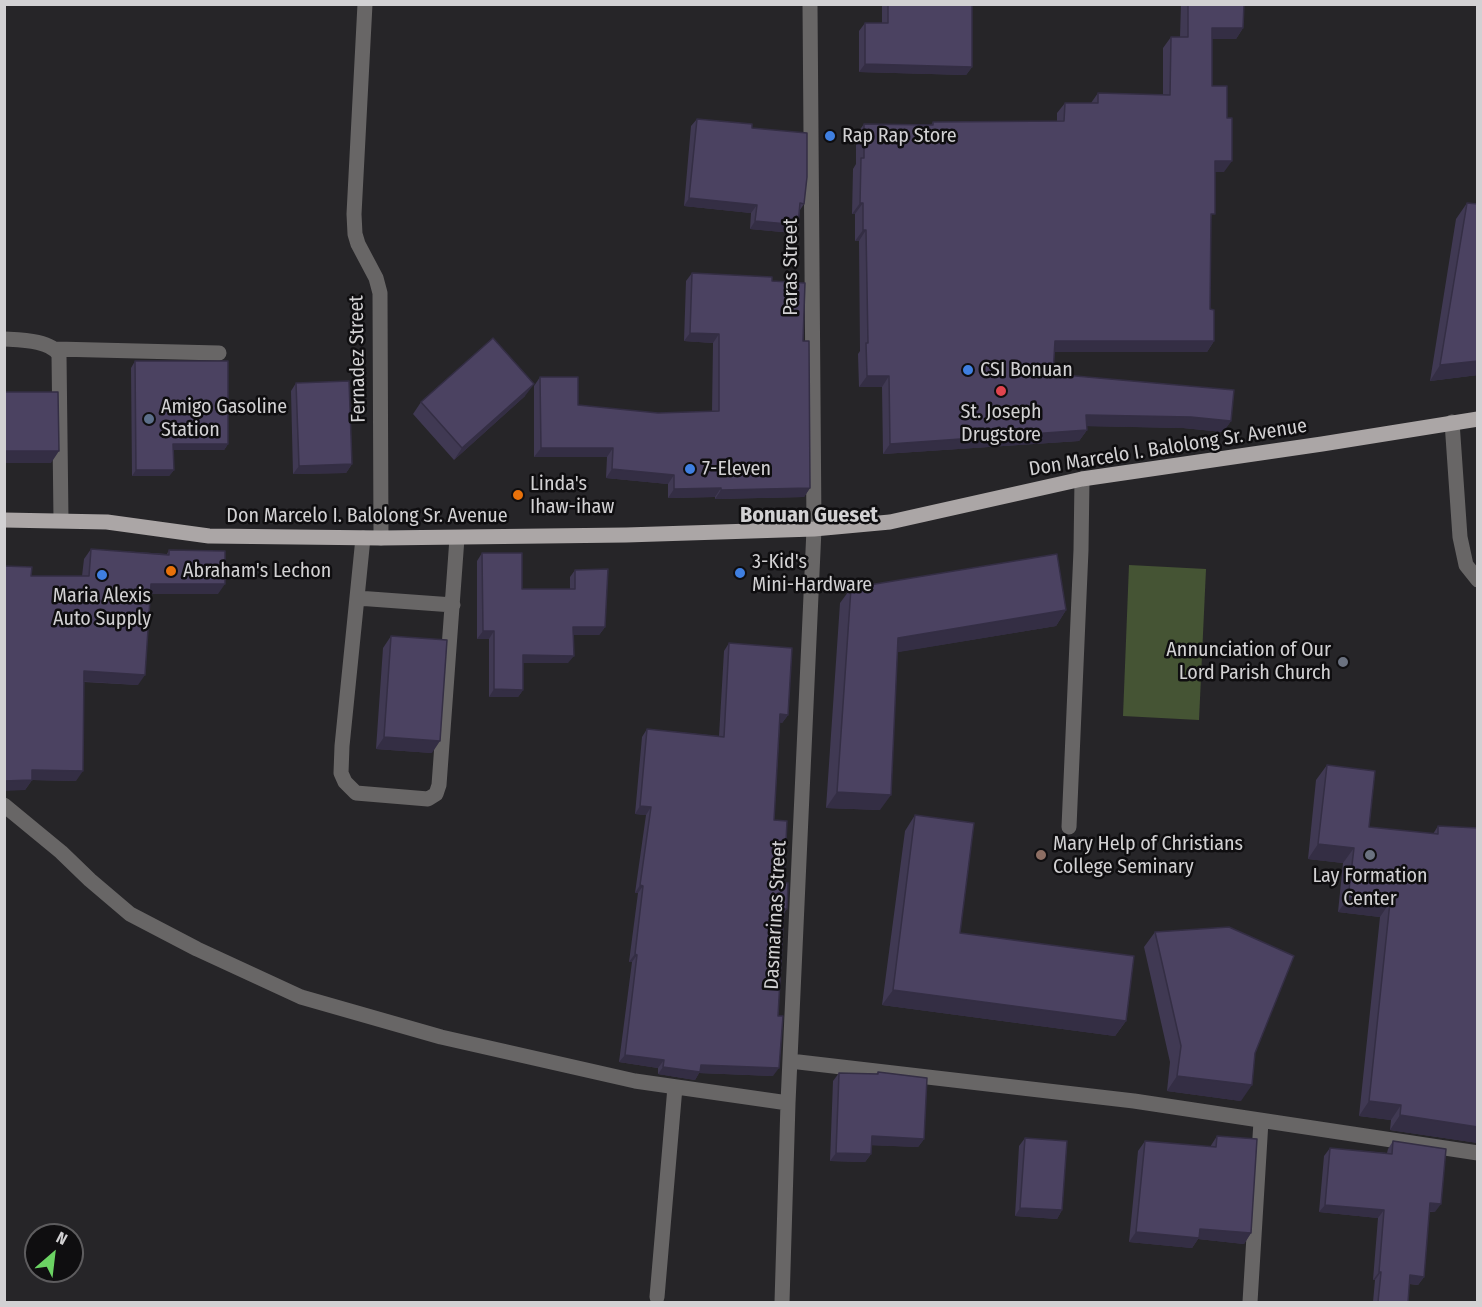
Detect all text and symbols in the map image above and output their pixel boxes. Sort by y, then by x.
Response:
place label: Rap Rap Store [842,124,957,148]
marker: Rap Rap Store [823,129,837,143]
street label: Paras Street [779,218,803,316]
street label: Fernadez Street [345,295,371,423]
place label: CSI Bonuan [980,358,1073,382]
marker: CSI Bonuan [961,363,975,377]
marker: St. Joseph Drugstore [994,384,1008,398]
place label: Amigo Gasoline Station [161,395,287,442]
place label: St. Joseph Drugstore [960,400,1042,447]
marker: Amigo Gasoline Station [142,412,156,426]
street label: Don Marcelo I. Balolong Sr. Avenue [1027,414,1309,482]
place label: 7-Eleven [702,457,771,481]
marker: 7-Eleven [683,462,697,476]
place label: Linda's Ihaw-ihaw [530,472,614,519]
marker: Linda's Ihaw-ihaw [511,488,525,502]
district label: Bonuan Gueset [740,503,878,529]
street label: Don Marcelo I. Balolong Sr. Avenue [226,504,508,528]
place label: 3-Kid's Mini-Hardware [752,550,872,597]
place label: Abraham's Lechon [183,559,331,583]
marker: Abraham's Lechon [164,564,178,578]
marker: 3-Kid's Mini-Hardware [733,566,747,580]
marker: Maria Alexis Auto Supply [95,568,109,582]
place label: Maria Alexis Auto Supply [53,584,151,631]
place label: Annunciation of Our Lord Parish Church [1166,638,1331,685]
marker: Annunciation of Our Lord Parish Church [1336,655,1350,669]
place label: Mary Help of Christians College Seminary [1053,832,1243,879]
street label: Dasmarinas Street [760,840,792,990]
marker: Mary Help of Christians College Seminary [1034,848,1048,862]
marker: Lay Formation Center [1363,848,1377,862]
place label: Lay Formation Center [1312,864,1428,911]
north arrow [24,1223,84,1283]
text: N [53,1228,70,1249]

